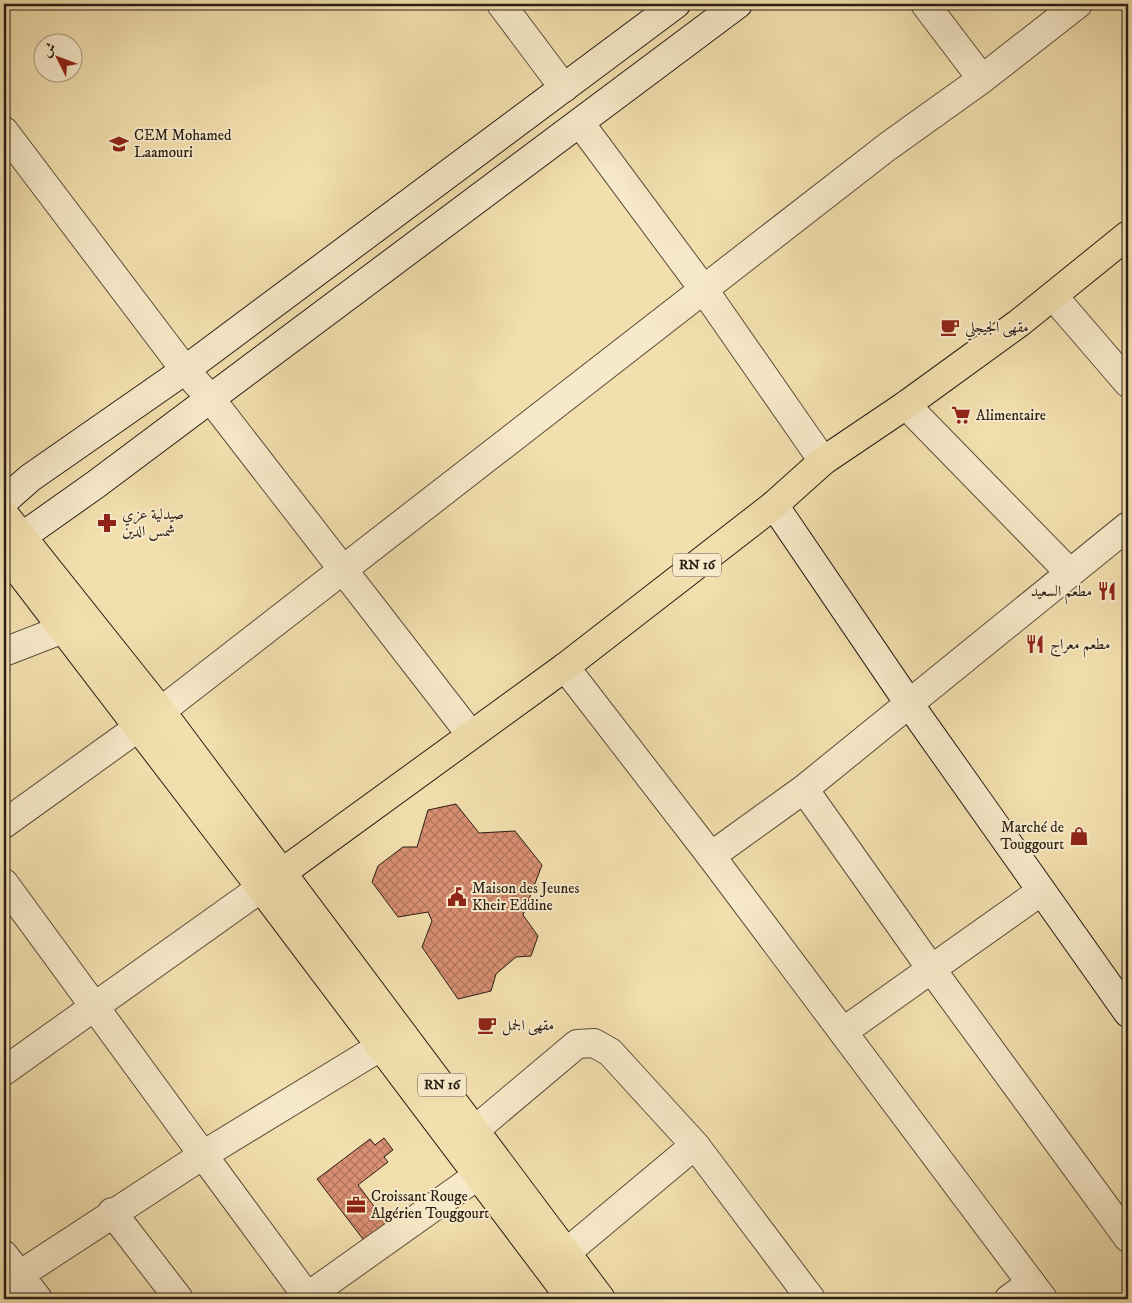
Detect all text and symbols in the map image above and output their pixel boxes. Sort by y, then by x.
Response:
north arrow [32,32,82,82]
text: ش [38,39,60,61]
place label: CEM Mohamed Laamouri [134,126,232,162]
school or university icon: CEM Mohamed Laamouri [108,133,130,155]
cafe icon: مقهى الجيجلي [939,316,961,338]
place label: مقهى الجيجلي [965,318,1029,341]
supermarket icon: Alimentaire [950,404,972,426]
place label: Alimentaire [976,406,1046,425]
place label: صيدلية عزي شمس الدين [122,505,184,541]
pharmacy icon: صيدلية عزي شمس الدين [96,512,118,534]
road number: RN 16 [673,554,721,576]
restaurant icon: مطعم السعيد [1096,580,1118,602]
place label: مطعم السعيد [1031,582,1092,605]
restaurant icon: مطعم معراج [1024,633,1046,655]
place label: مطعم معراج [1050,635,1110,658]
place label: Marché de Touggourt [1000,818,1064,854]
shop icon: Marché de Touggourt [1068,825,1090,847]
place label: Maison des Jeunes Kheir Eddine [472,879,579,915]
public building icon: Maison des Jeunes Kheir Eddine [446,886,468,908]
cafe icon: مقهى الجمل [476,1014,498,1036]
place label: مقهى الجمل [502,1016,554,1036]
road number: RN 16 [418,1074,466,1096]
place label: Croissant Rouge Algérien Touggourt [371,1187,489,1223]
office icon: Croissant Rouge Algérien Touggourt [345,1194,367,1216]

